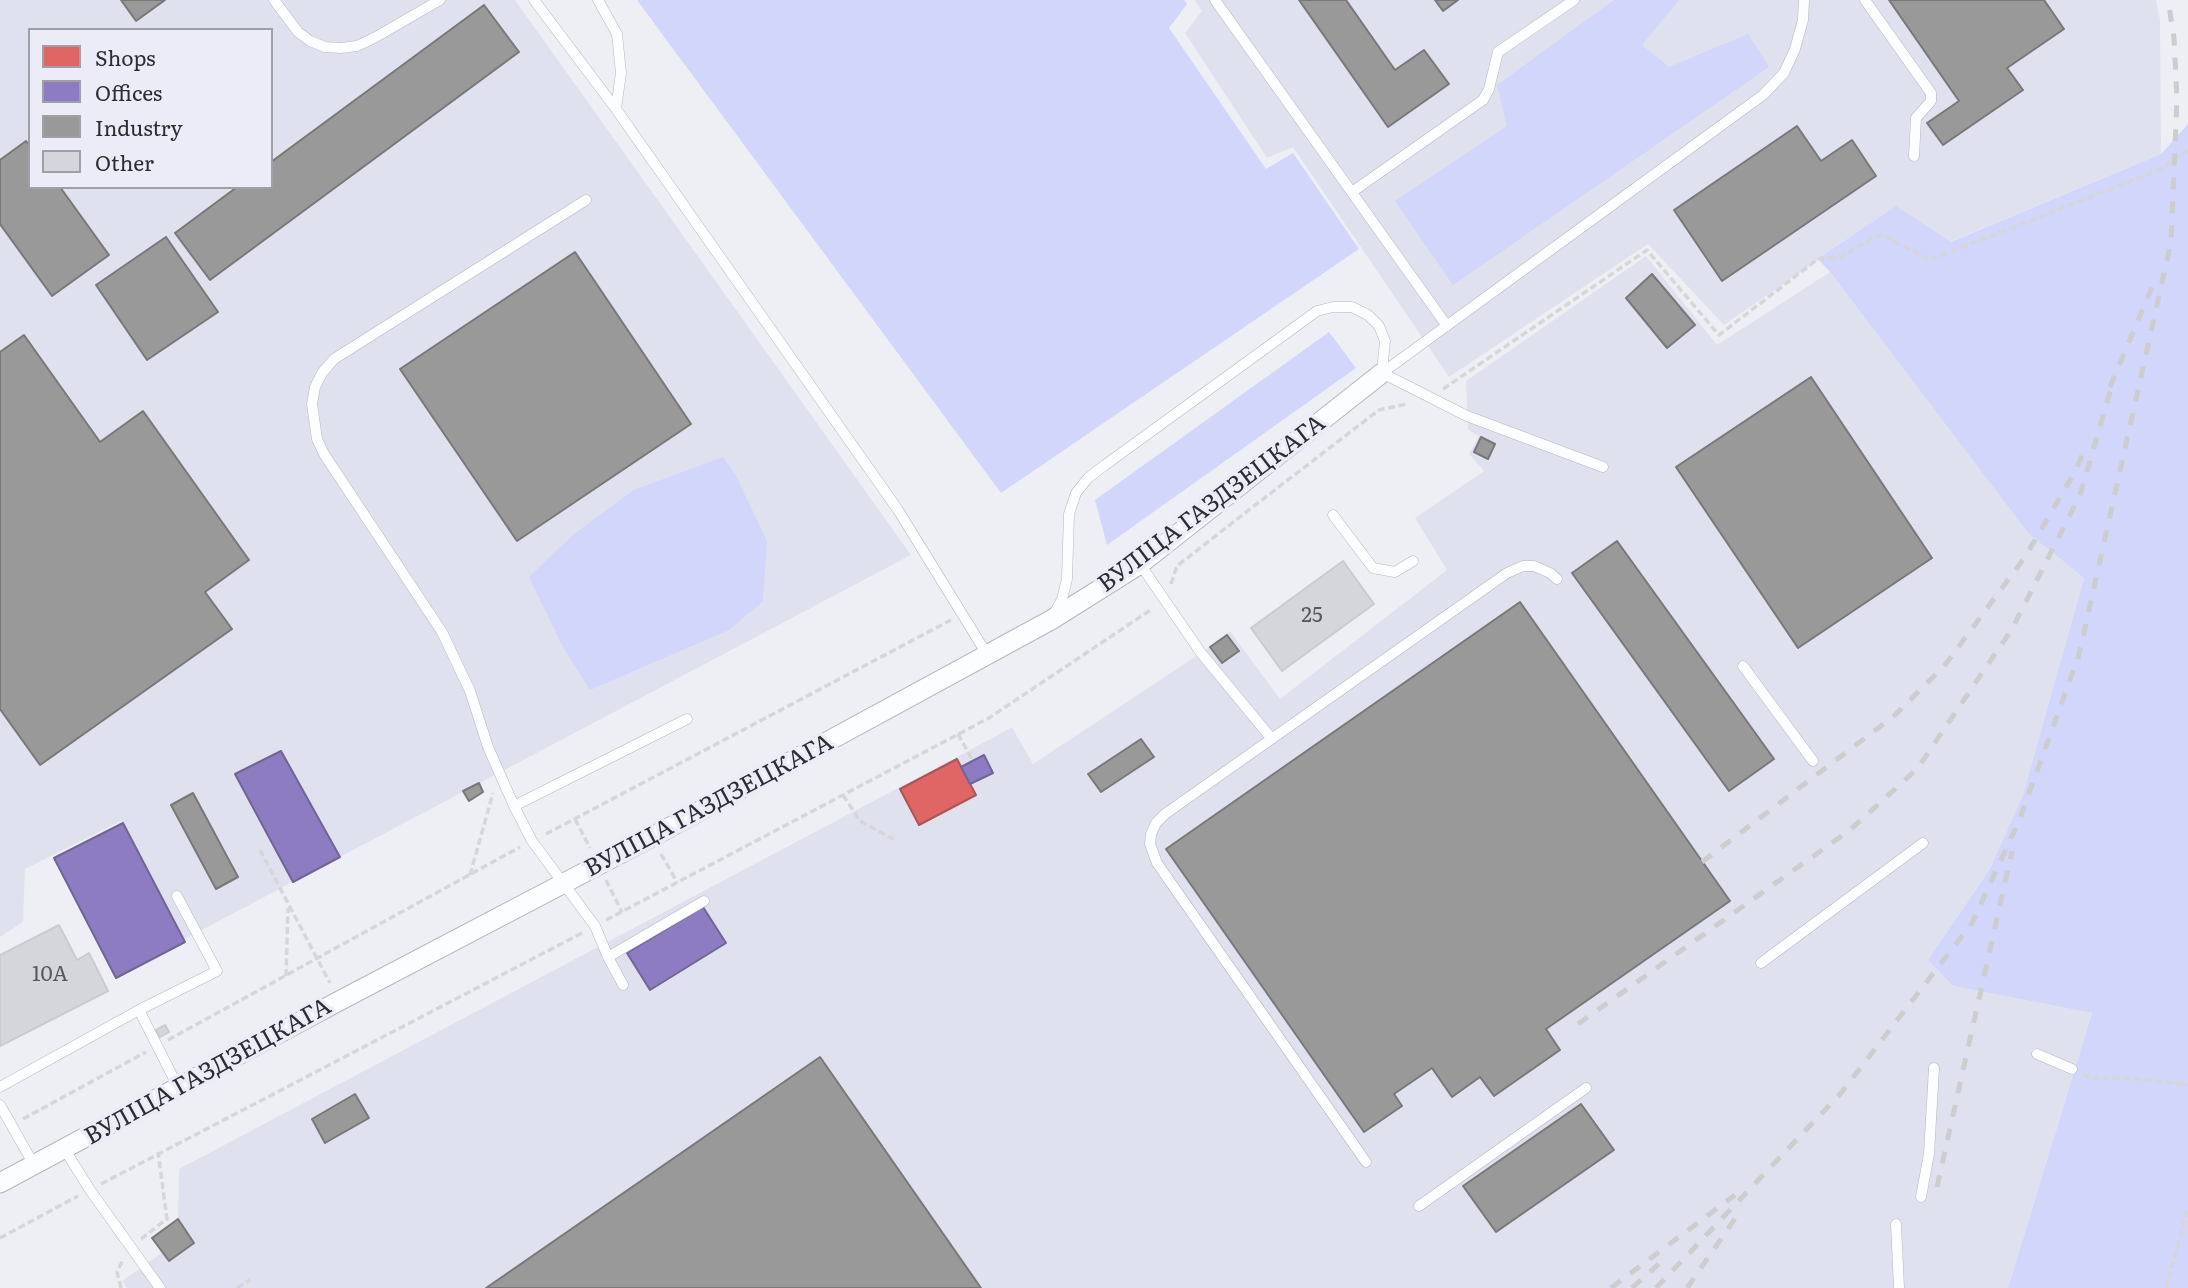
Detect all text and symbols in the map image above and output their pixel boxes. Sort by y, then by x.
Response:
legend [28,28,273,189]
text: Shops [95,41,156,72]
text: Offices [95,76,162,107]
text: Industry [95,111,183,142]
text: Other [95,146,154,177]
street label: ВУЛІЦА ГАЗДЗЕЦКАГА [1093,409,1331,599]
house number: 25 [1301,603,1323,629]
street label: ВУЛІЦА ГАЗДЗЕЦКАГА [580,728,838,884]
house number: 10А [32,962,68,988]
street label: ВУЛІЦА ГАЗДЗЕЦКАГА [80,992,336,1152]

